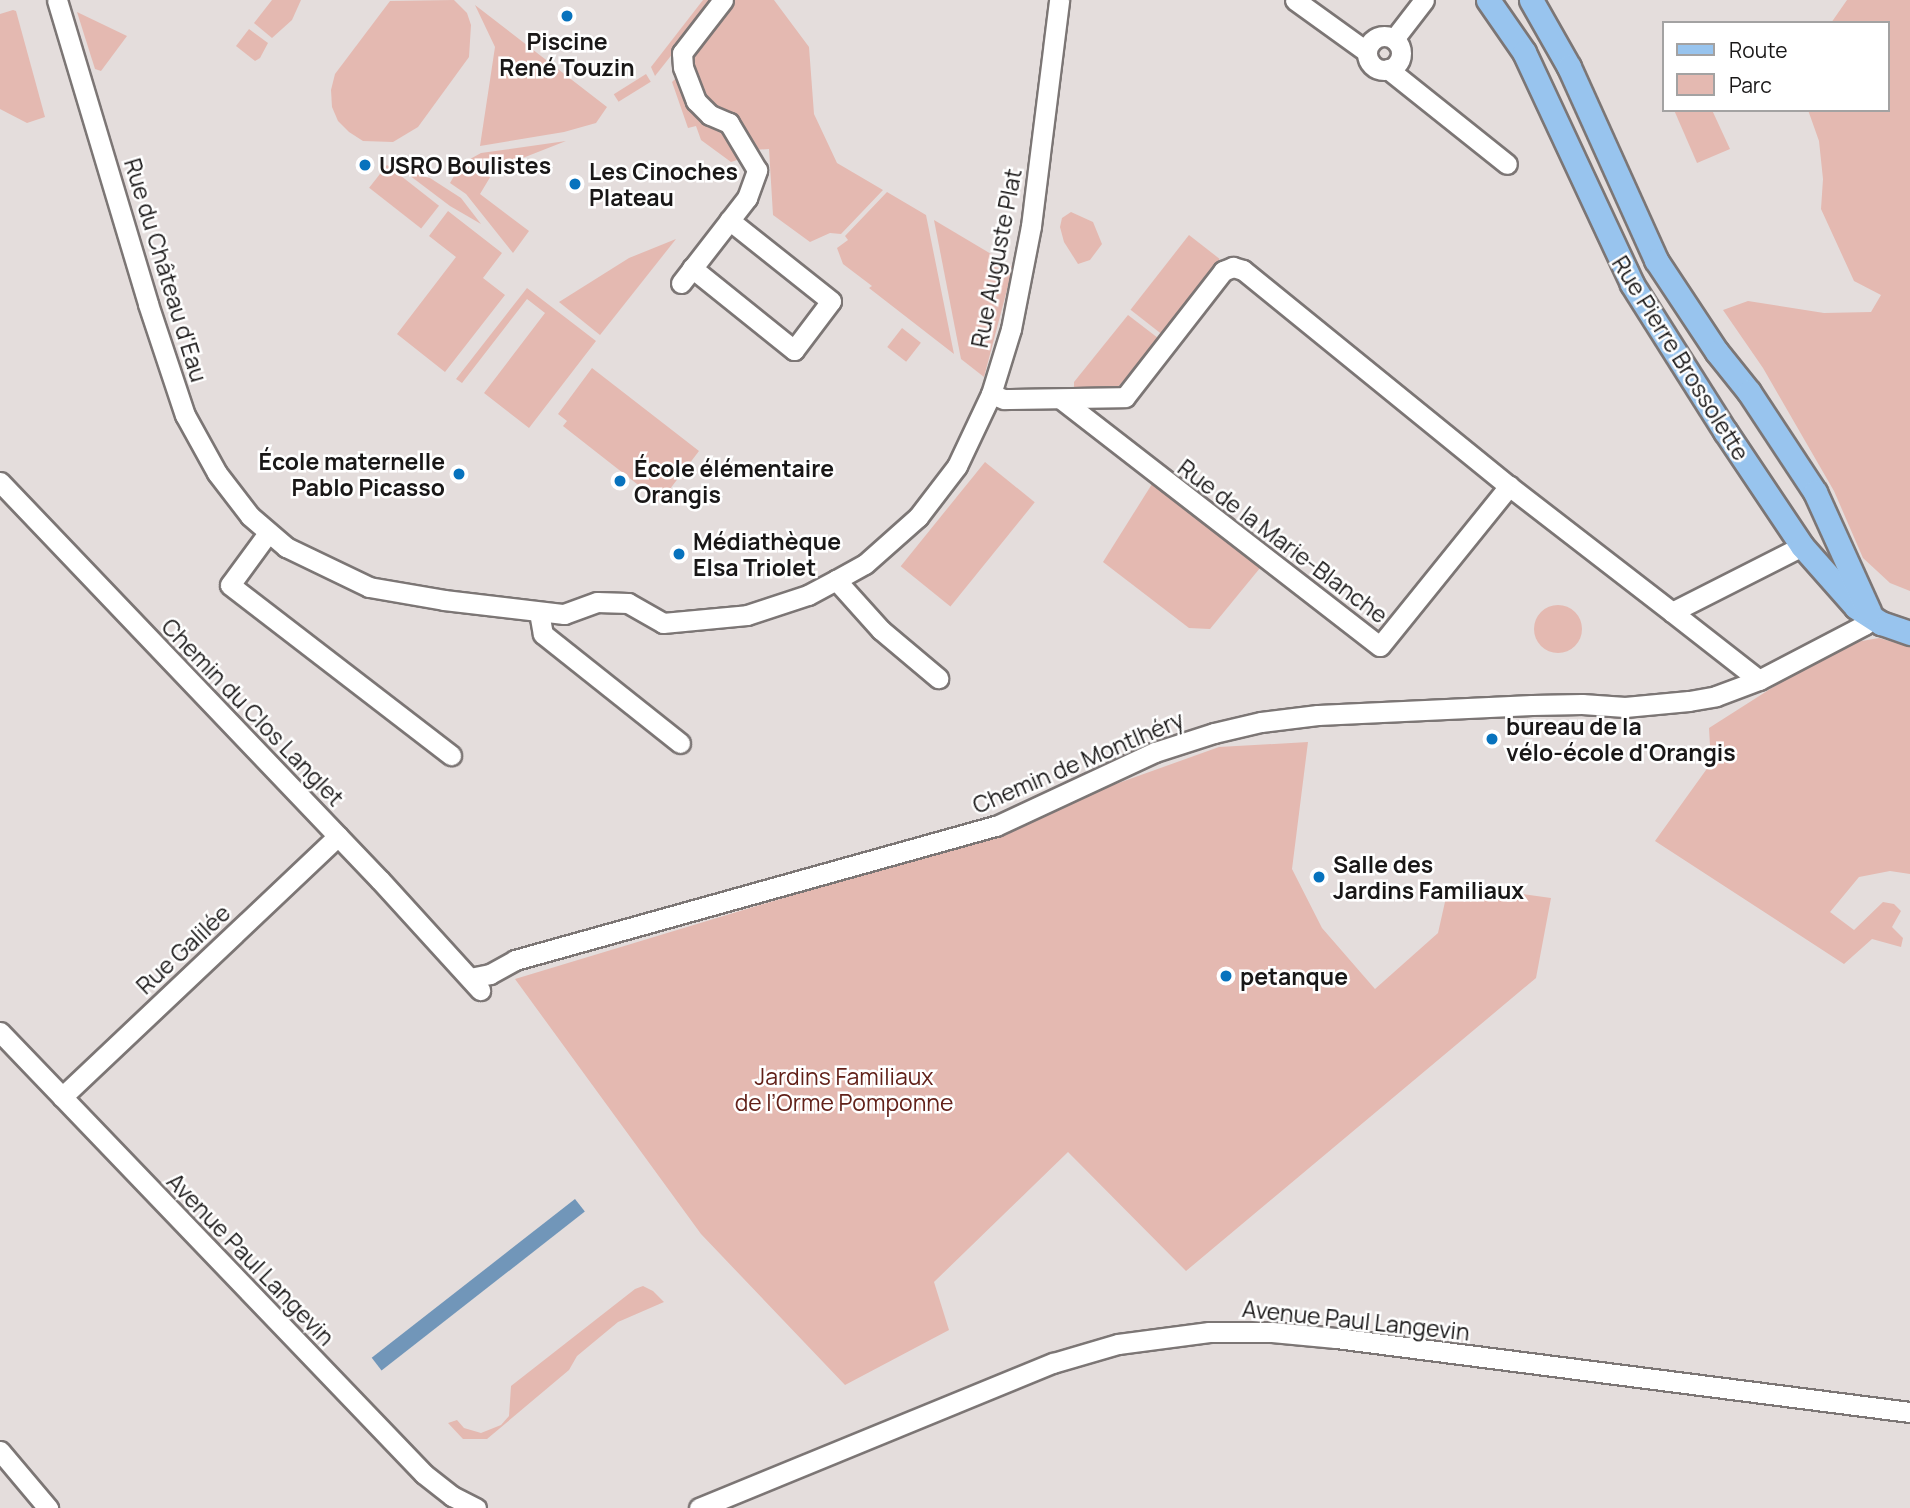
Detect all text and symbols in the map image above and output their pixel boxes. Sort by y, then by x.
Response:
marker: Piscine René Touzin [559,8,575,24]
legend [1661,21,1889,112]
place label: Piscine René Touzin [499,27,635,81]
text: Route [1729,36,1787,64]
text: Parc [1729,71,1772,99]
place label: USRO Boulistes [379,151,551,179]
street label: Rue du Château d'Eau [119,155,213,385]
marker: USRO Boulistes [357,157,373,173]
place label: Les Cinoches Plateau [589,157,738,211]
street label: Rue Auguste Plat [965,166,1027,350]
marker: Les Cinoches Plateau [567,176,583,192]
street label: Rue Pierre Brossolette [1607,251,1755,465]
place label: École maternelle Pablo Picasso [258,447,445,501]
street label: Rue de la Marie-Blanche [1173,453,1393,629]
place label: École élémentaire Orangis [634,454,834,508]
marker: École maternelle Pablo Picasso [451,466,467,482]
marker: École élémentaire Orangis [612,473,628,489]
place label: Médiathèque Elsa Triolet [693,527,841,581]
marker: Médiathèque Elsa Triolet [671,546,687,562]
street label: Chemin du Clos Langlet [156,612,350,812]
street label: Chemin de Montlhéry [968,705,1188,819]
place label: bureau de la vélo-école d'Orangis [1506,712,1736,766]
marker: bureau de la vélo-école d'Orangis [1484,731,1500,747]
place label: Salle des Jardins Familiaux [1333,850,1524,904]
marker: Salle des Jardins Familiaux [1311,869,1327,885]
street label: Rue Galilée [130,899,236,999]
place label: petanque [1240,962,1348,990]
marker: petanque [1218,968,1234,984]
park label: Jardins Familiaux de l’Orme Pomponne [735,1062,953,1116]
street label: Avenue Paul Langevin [162,1167,340,1351]
street label: Avenue Paul Langevin [1241,1294,1471,1346]

